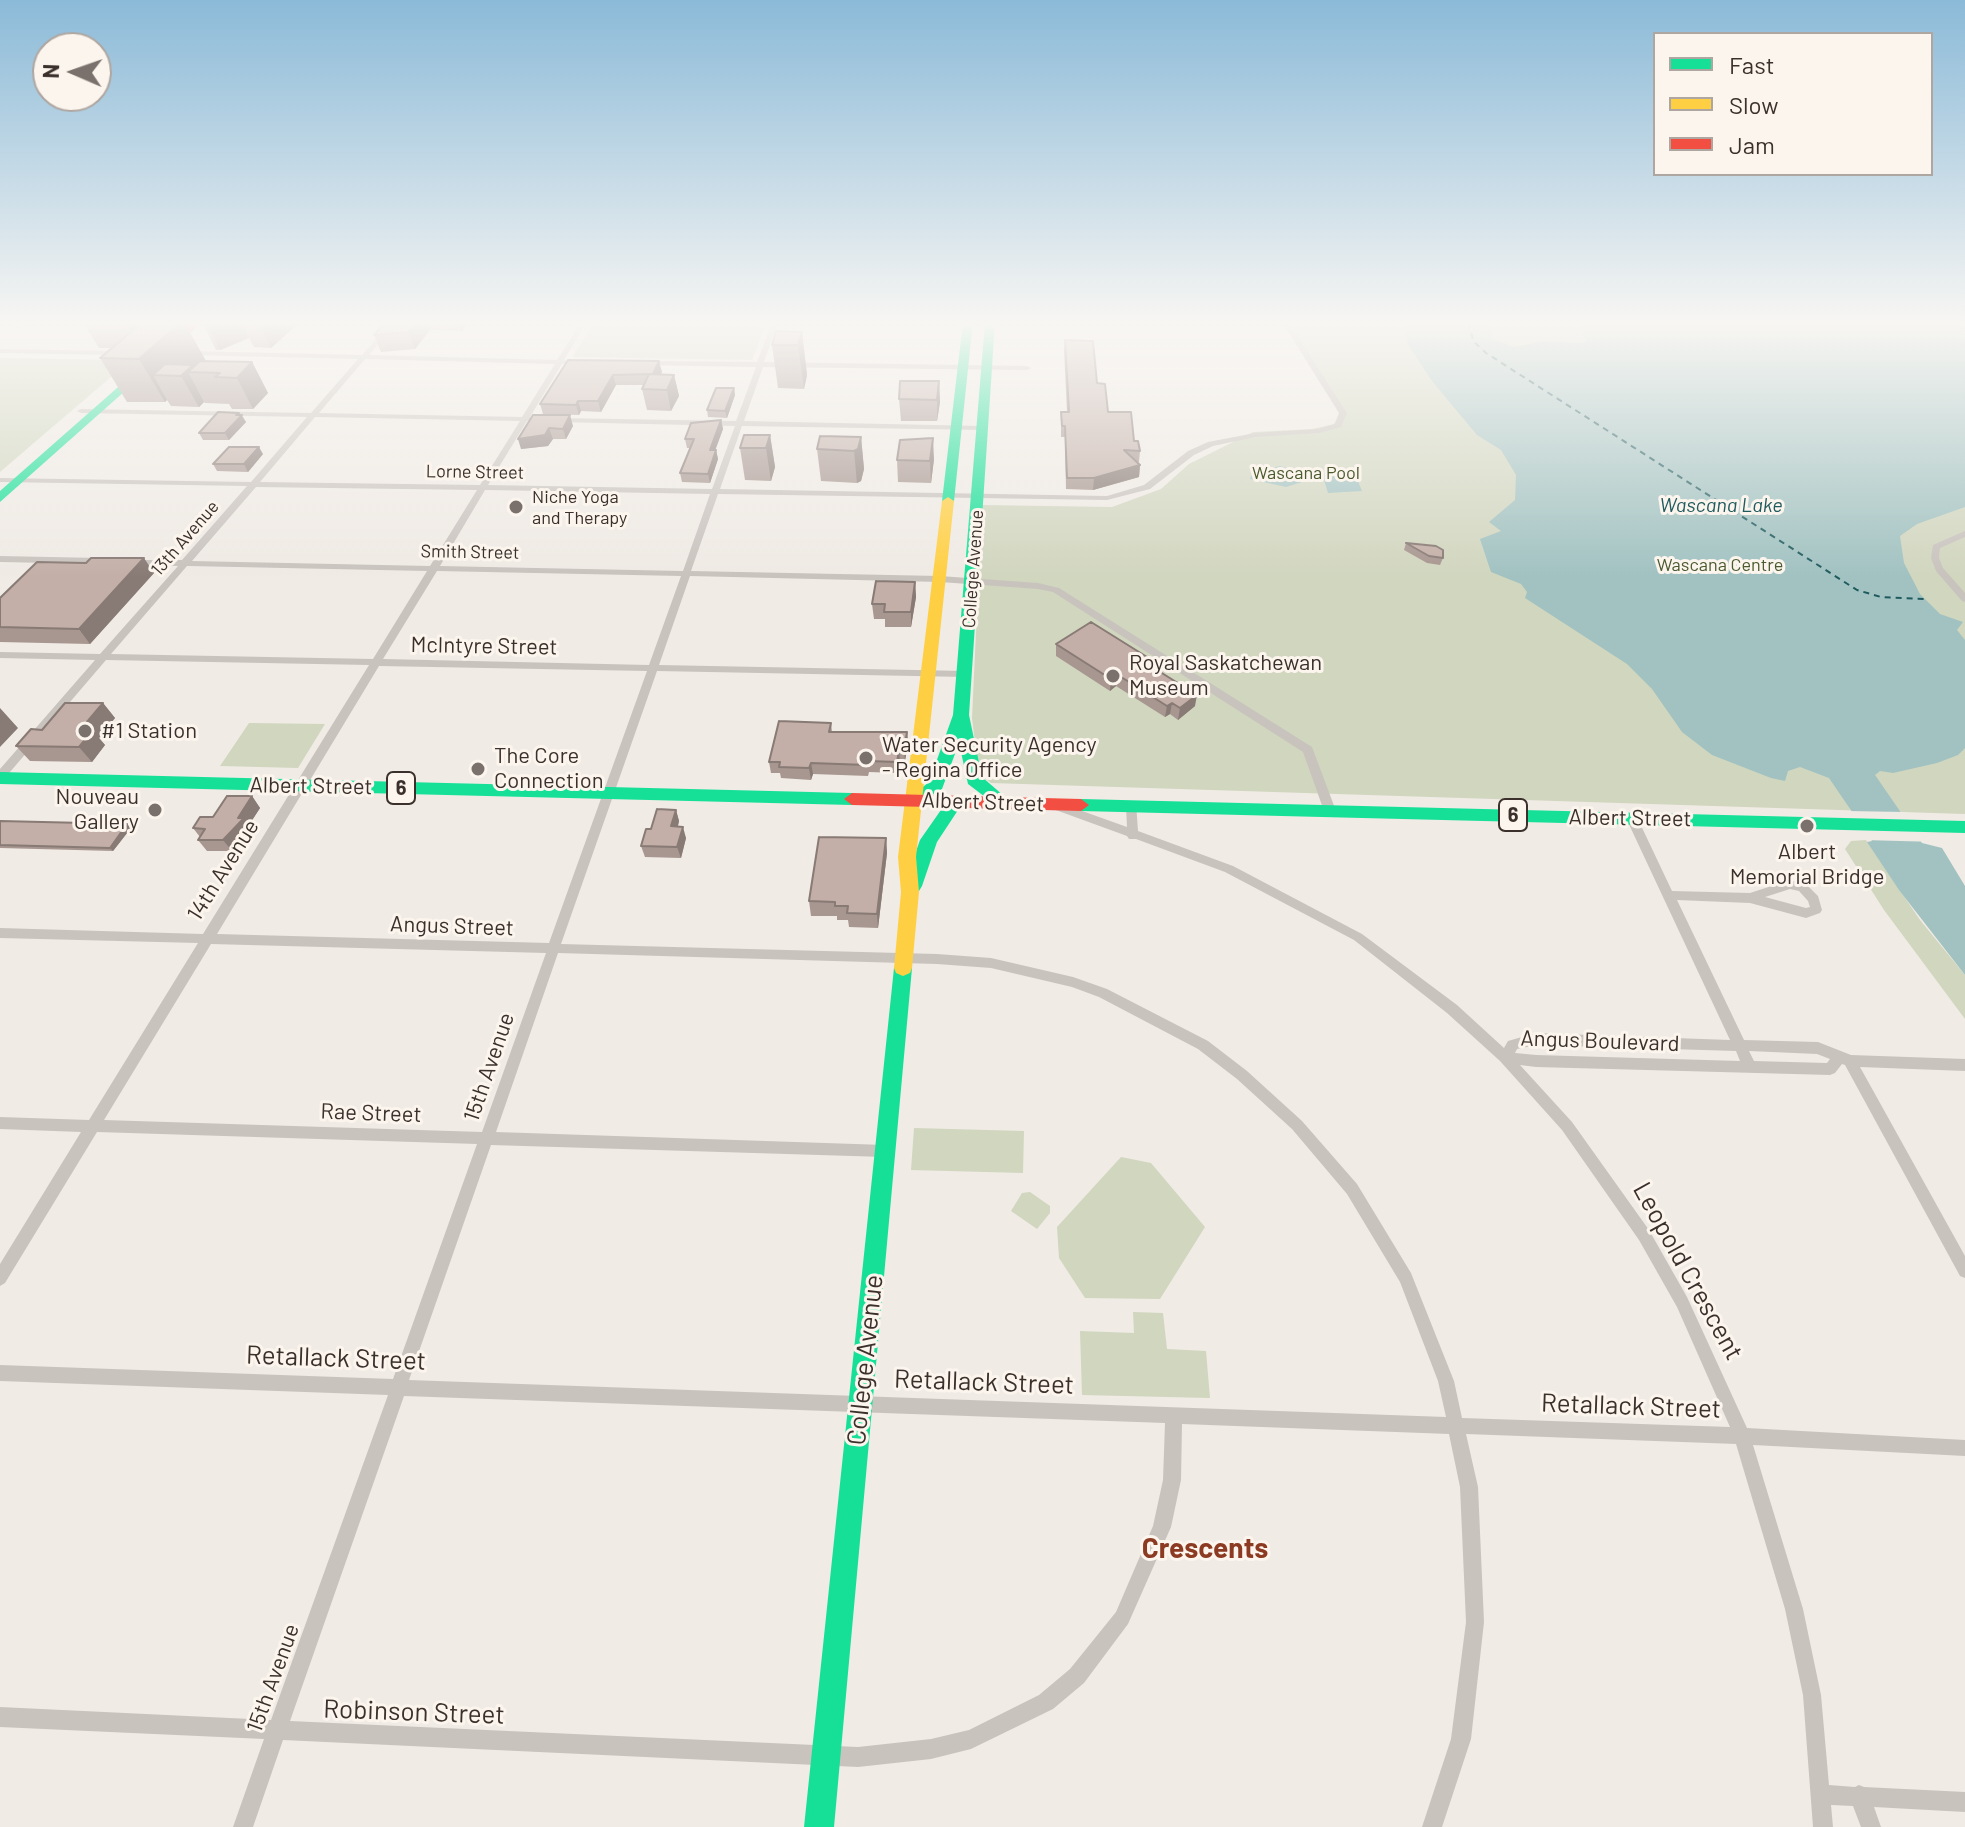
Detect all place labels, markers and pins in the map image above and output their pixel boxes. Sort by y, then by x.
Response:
place label: Niche Yoga and Therapy [532,486,627,528]
marker: Niche Yoga and Therapy [507,498,525,516]
place label: Royal Saskatchewan Museum [1129,650,1322,702]
marker: Royal Saskatchewan Museum [1104,667,1122,685]
place label: #1 Station [101,718,197,744]
marker: #1 Station [76,722,94,740]
place label: Water Security Agency - Regina Office [882,732,1097,784]
place label: The Core Connection [494,743,604,794]
marker: Water Security Agency - Regina Office [857,749,875,767]
marker: The Core Connection [469,760,487,778]
place label: Nouveau Gallery [56,784,139,836]
marker: Nouveau Gallery [146,801,164,819]
marker: Albert Memorial Bridge [1798,817,1816,835]
place label: Albert Memorial Bridge [1730,839,1884,890]

